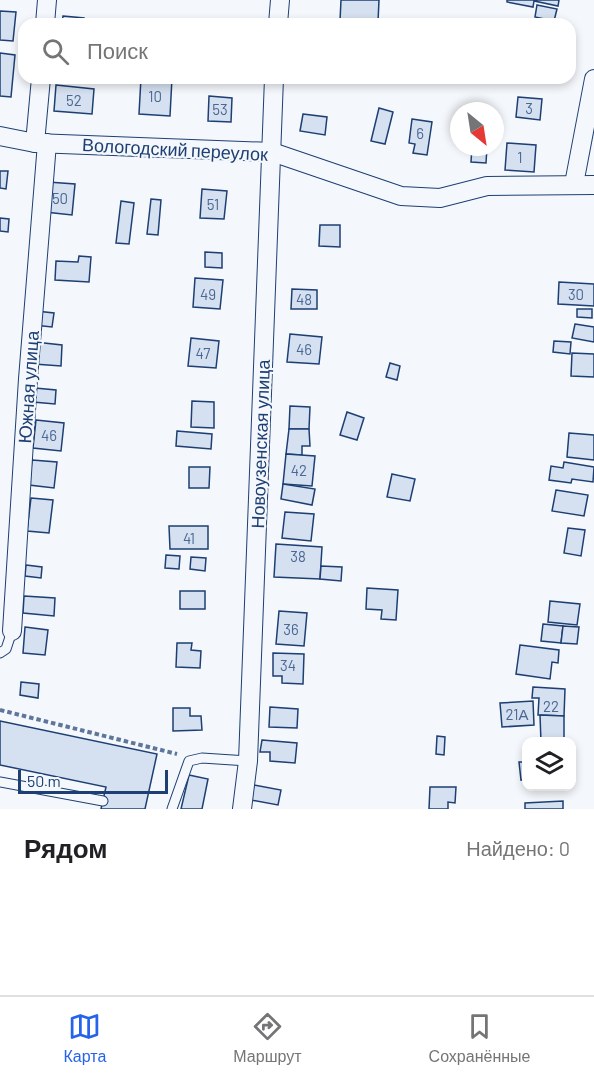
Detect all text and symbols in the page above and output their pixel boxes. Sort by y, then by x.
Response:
search box [18,18,576,84]
icon: search [39,35,72,68]
text: Поиск [87,37,148,63]
house number: 10 [148,87,162,105]
house number: 52 [66,91,82,109]
house number: 3 [525,99,533,117]
house number: 53 [212,100,228,118]
north arrow [450,102,504,156]
house number: 6 [416,124,424,142]
street label: Вологодский переулок [82,133,269,165]
house number: 1 [517,148,523,166]
house number: 50 [52,189,68,207]
house number: 51 [207,195,219,213]
house number: 49 [200,285,216,303]
house number: 30 [568,285,584,303]
house number: 48 [296,290,312,308]
street label: Южная улица [13,329,43,444]
house number: 46 [296,340,312,358]
house number: 47 [196,344,210,362]
street label: Новоузенская улица [246,358,274,529]
house number: 46 [41,426,57,444]
house number: 42 [291,461,307,479]
house number: 41 [183,529,195,547]
house number: 38 [290,547,306,565]
house number: 36 [283,620,299,638]
house number: 34 [280,656,296,674]
house number: 22 [543,697,559,715]
house number: 21А [505,705,529,723]
map controls [522,737,576,791]
button: layers [522,737,576,791]
scale bar [18,767,168,794]
text: 50 m [27,771,61,790]
text: Рядом [24,832,107,863]
text: Найдено: 0 [466,836,570,860]
tab: Карта [64,1010,106,1066]
tab: Маршрут [233,1010,302,1066]
tab: Сохранённые [429,1010,530,1066]

